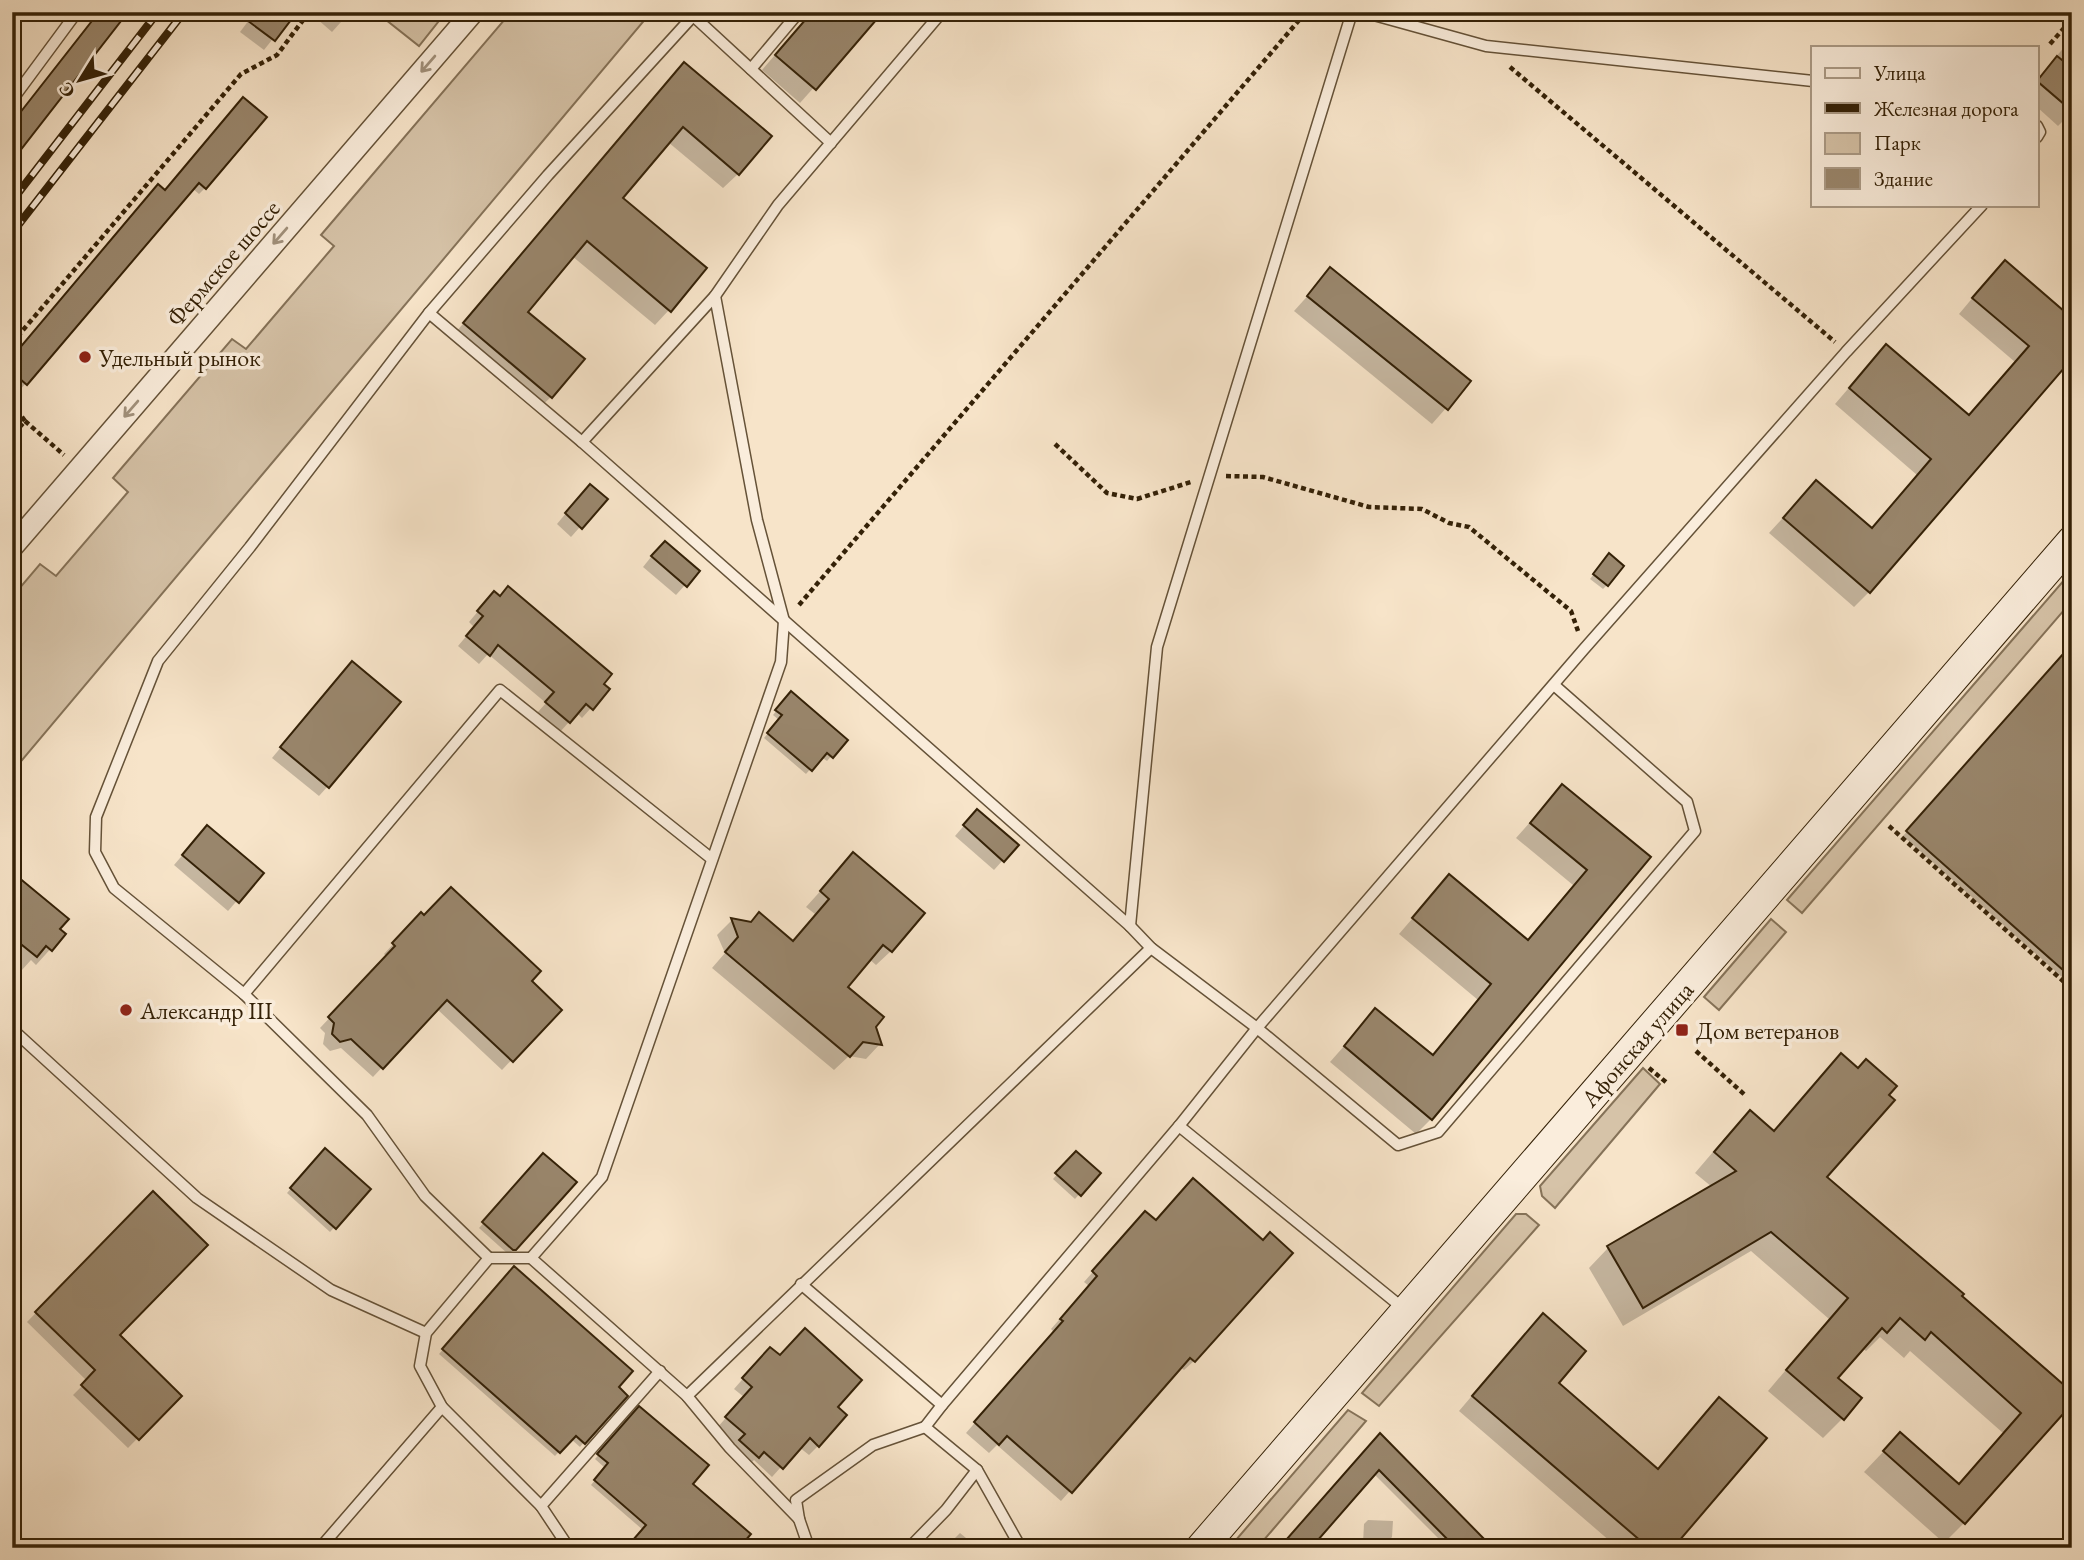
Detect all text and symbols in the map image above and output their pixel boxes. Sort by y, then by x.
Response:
north arrow [46,46,116,116]
legend [1811,46,2038,206]
one-way arrow [420,55,436,73]
text: Улица [1873,59,1926,86]
text: С [53,77,81,103]
text: Железная дорога [1873,95,2019,122]
text: Парк [1874,129,1921,156]
text: Здание [1874,165,1933,192]
street label: Фермское шоссе [160,193,286,333]
one-way arrow [272,227,288,245]
place label: Удельный рынок [98,342,261,373]
marker: Удельный рынок [77,349,93,365]
one-way arrow [123,400,139,418]
street label: Афонская улица [1573,974,1700,1114]
place label: Александр III [139,995,273,1026]
marker: Александр III [118,1002,134,1018]
place label: Дом ветеранов [1696,1015,1839,1046]
marker: Дом ветеранов [1674,1022,1690,1038]

